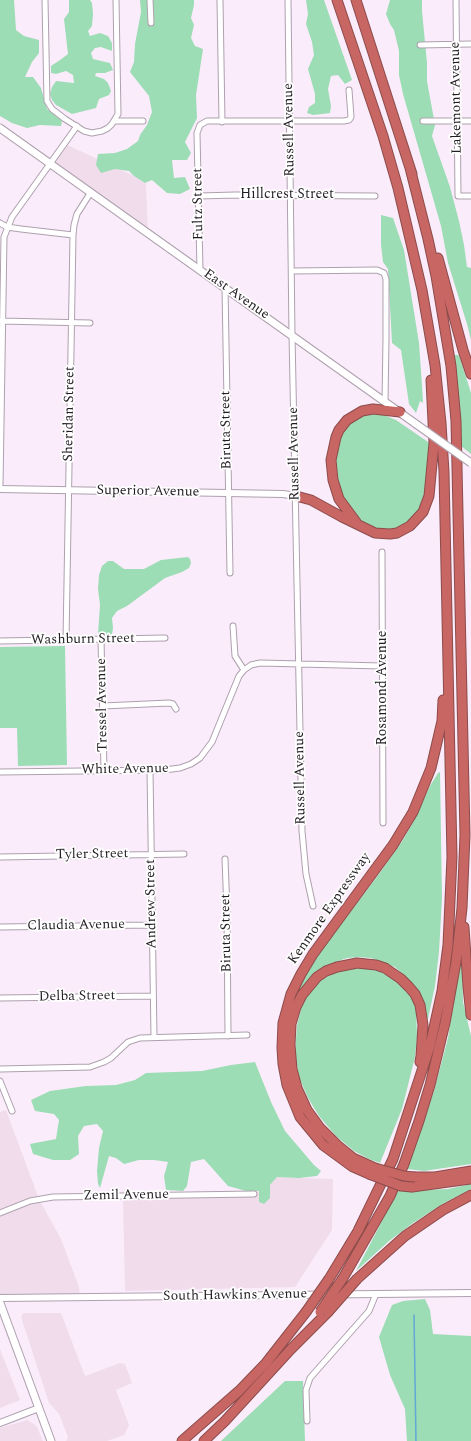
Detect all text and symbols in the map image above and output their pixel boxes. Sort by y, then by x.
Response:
street label: Lakemont Avenue [448,42,466,154]
street label: Russell Avenue [281,83,299,177]
street label: Fultz Street [190,168,208,240]
street label: Hillcrest Street [240,187,334,203]
street label: East Avenue [200,266,272,324]
street label: Sheridan Street [61,366,79,462]
street label: Biruta Street [218,390,236,470]
street label: Russell Avenue [286,407,304,501]
street label: Superior Avenue [96,483,200,501]
street label: Washburn Street [31,631,135,649]
street label: Rosamond Avenue [375,631,391,745]
street label: Tressel Avenue [94,658,112,752]
street label: Russell Avenue [292,731,310,825]
street label: White Avenue [81,761,169,779]
street label: Tyler Street [55,846,129,864]
street label: Kenmore Expressway [285,850,375,968]
street label: Andrew Street [143,859,161,949]
street label: Biruta Street [218,893,236,973]
street label: Claudia Avenue [27,917,125,935]
street label: Delba Street [38,988,116,1006]
street label: Zemil Avenue [83,1187,169,1205]
street label: South Hawkins Avenue [163,1286,307,1306]

